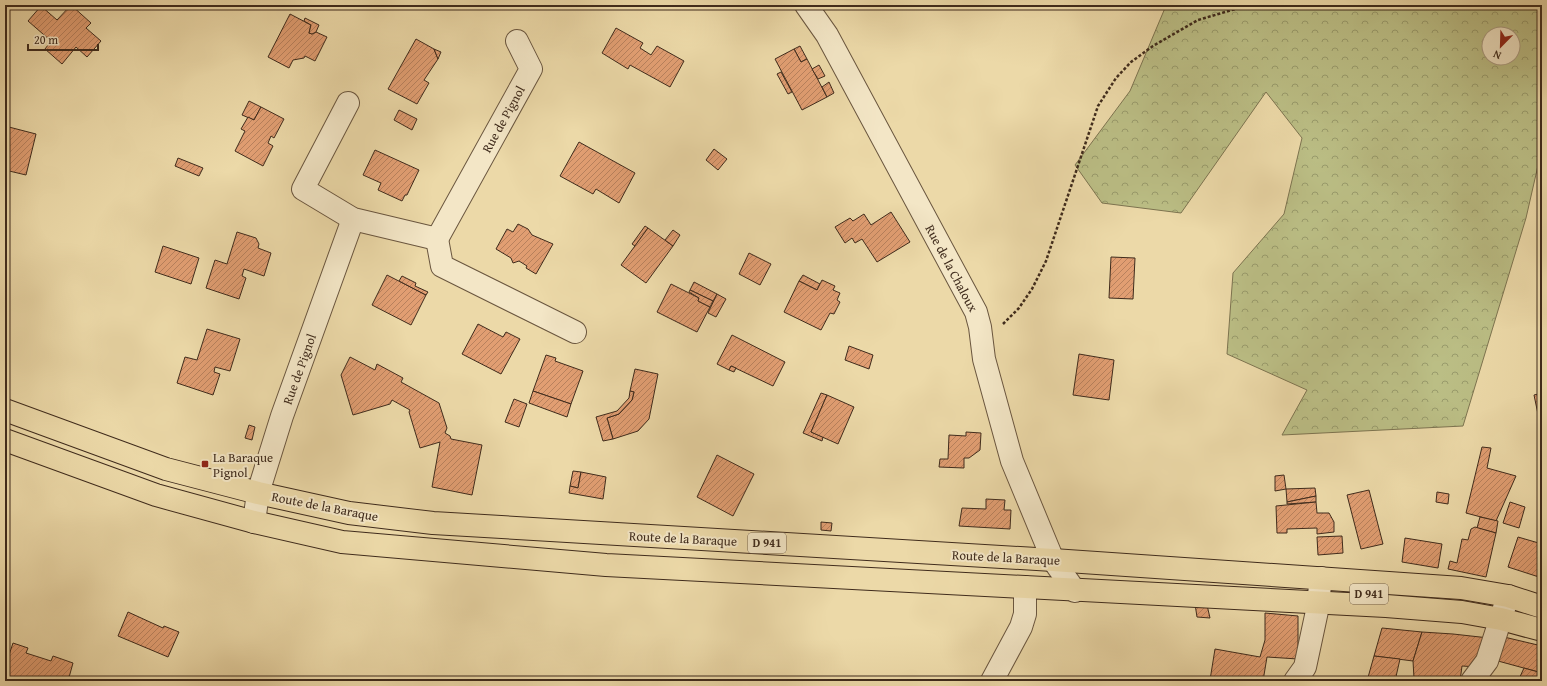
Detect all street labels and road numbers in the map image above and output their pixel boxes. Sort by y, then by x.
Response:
street label: Rue de Pignol [477,82,530,156]
street label: Rue de la Chaloux [921,221,983,316]
street label: Rue de Pignol [278,331,321,407]
street label: Route de la Baraque [270,487,380,526]
street label: Route de la Baraque [628,526,737,551]
road number: D 941 [748,533,786,553]
street label: Route de la Baraque [951,545,1060,570]
road number: D 941 [1350,584,1388,604]

